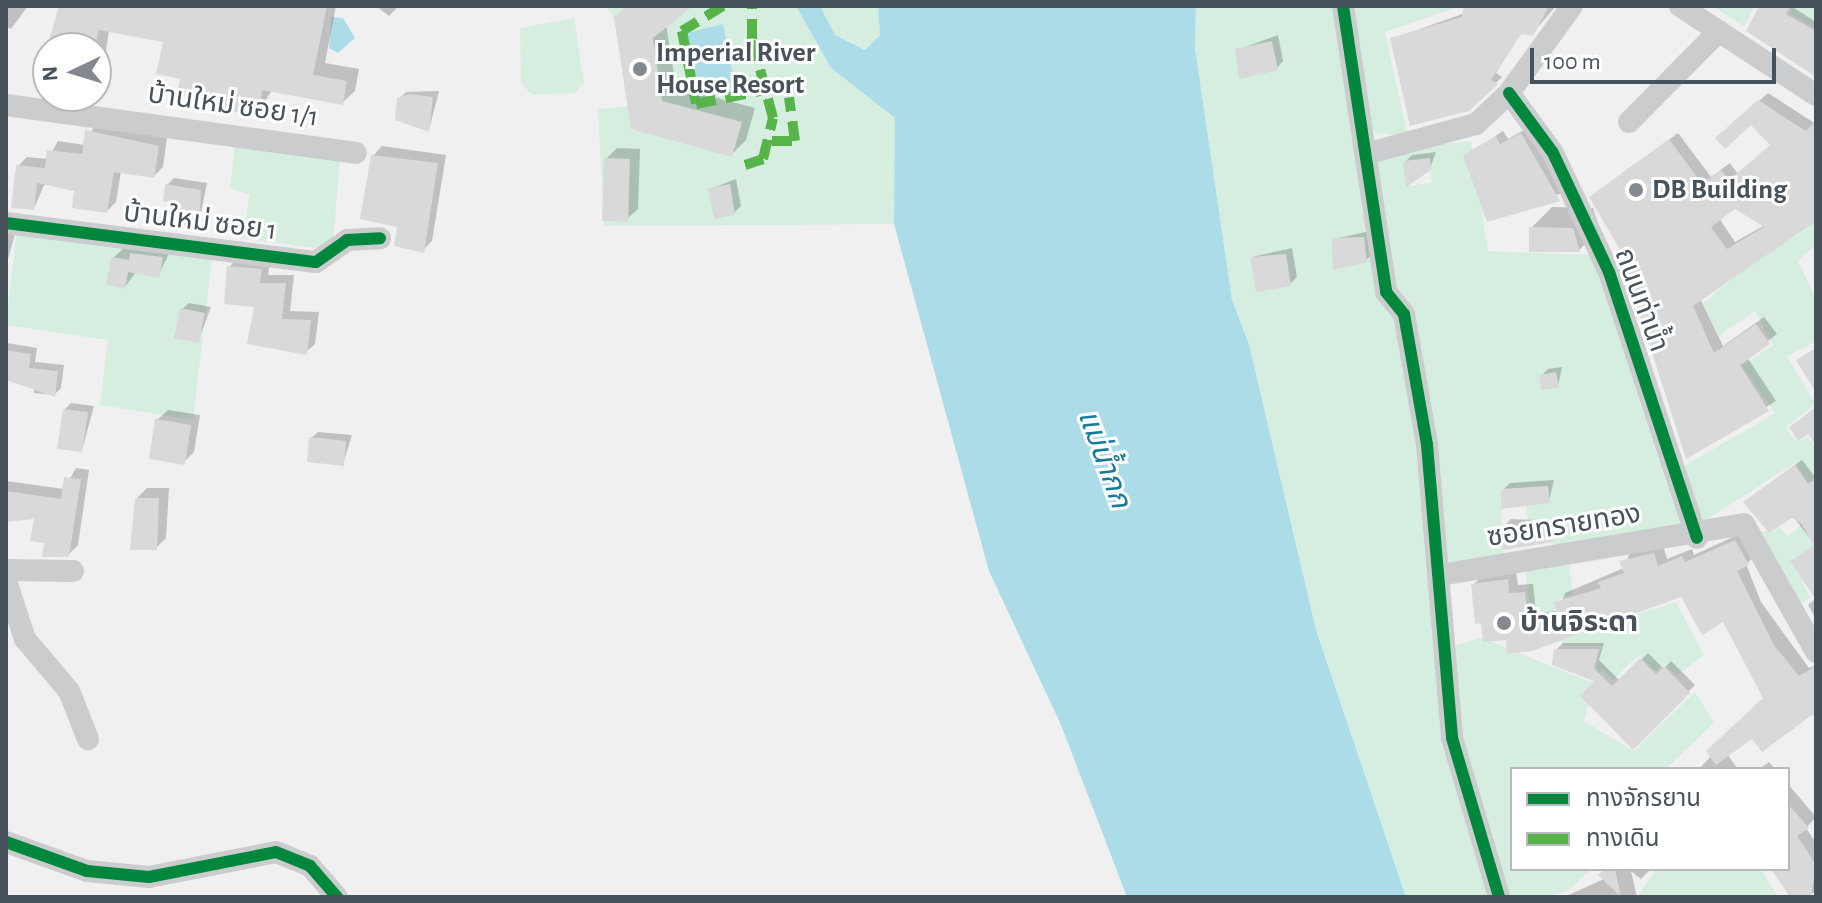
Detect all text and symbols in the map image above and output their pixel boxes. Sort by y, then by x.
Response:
north arrow [32,32,112,112]
scale bar [1534,32,1780,82]
place label: Imperial River House Resort [656,36,815,102]
text: 100 m [1544,50,1601,74]
marker: Imperial River House Resort [631,60,649,78]
text: N [39,65,62,82]
street label: บ้านใหม่ ซอย 1/1 [146,77,320,135]
place label: DB Building [1652,173,1787,207]
marker: DB Building [1627,181,1645,199]
street label: บ้านใหม่ ซอย 1 [121,196,279,248]
street label: ถนนท่าน้ำ [1607,243,1675,357]
water label: แม่น้ำกก [1070,405,1138,513]
street label: ซอยทรายทอง [1485,497,1643,555]
place label: บ้านจิระดา [1520,606,1638,640]
marker: บ้านจิระดา [1495,614,1513,632]
legend [1510,767,1790,871]
text: ทางจักรยาน [1586,787,1701,811]
text: ทางเดิน [1586,827,1660,851]

